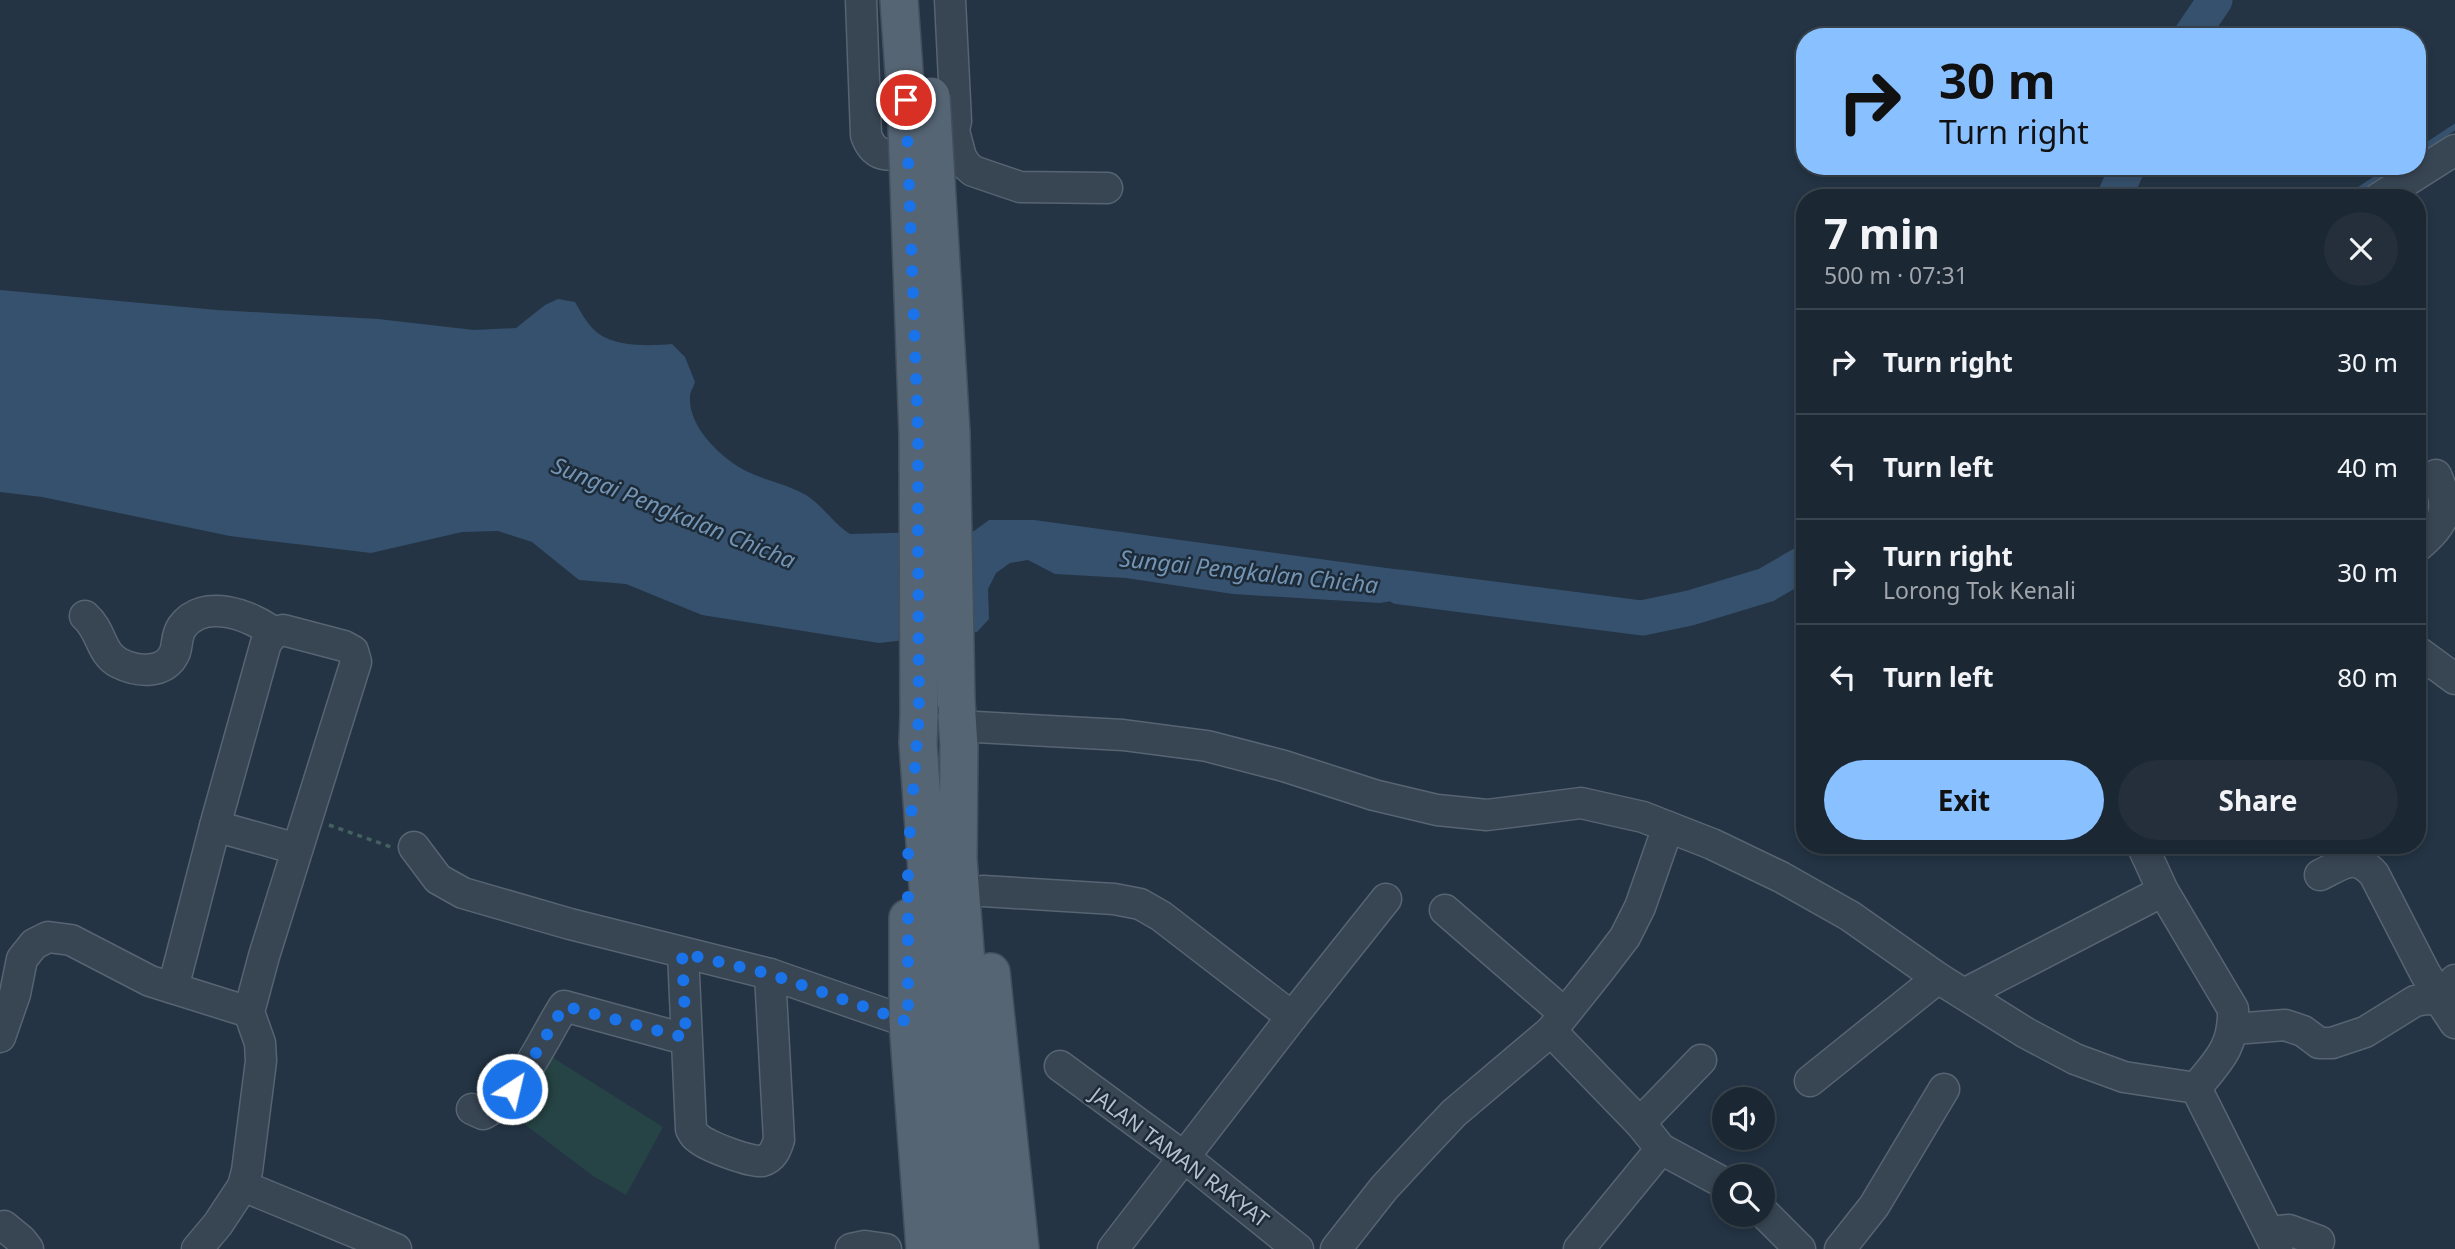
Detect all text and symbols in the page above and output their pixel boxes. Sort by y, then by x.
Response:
text: 30 m [1939,47,2056,113]
icon: right [1824,56,1915,147]
pin [876,70,936,130]
icon: arrive [887,81,925,119]
text: Turn right [1939,110,2089,153]
text: 7 min [1824,204,1940,261]
button: close [2324,212,2398,286]
text: 500 m · 07:31 [1824,259,1968,291]
icon: right [1824,343,1862,381]
text: Turn right [1883,344,2013,380]
text: 30 m [2337,344,2398,380]
water label: Sungai Pengkalan Chicha [547,448,801,576]
icon: left [1824,448,1862,486]
text: Turn left [1883,449,1994,485]
text: 40 m [2337,449,2398,485]
text: Turn right [1883,538,2013,574]
water label: Sungai Pengkalan Chicha [1118,541,1380,601]
icon: right [1824,553,1862,591]
text: 30 m [2337,554,2398,590]
text: Lorong Tok Kenali [1883,574,2076,606]
icon: left [1824,658,1862,696]
text: Turn left [1883,659,1994,695]
text: 80 m [2337,659,2398,695]
button: Exit [1824,760,2104,840]
button: Share [2118,760,2398,840]
position arrow [475,1052,549,1126]
street label: JALAN TAMAN RAKYAT [1084,1080,1275,1233]
map controls [1712,1087,1775,1227]
button: sound [1712,1087,1775,1150]
button: search [1712,1164,1775,1227]

